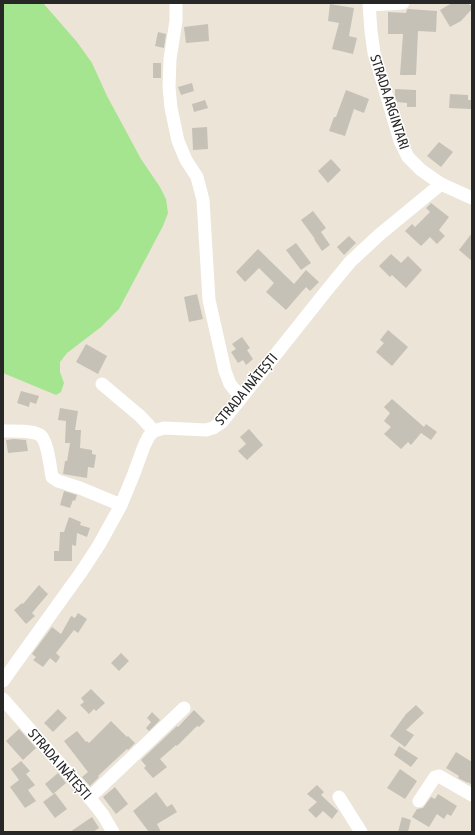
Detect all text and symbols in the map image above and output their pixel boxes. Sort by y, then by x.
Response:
street label: STRADA ARGINTARI [367,53,413,151]
street label: STRADA INĂTEȘTI [211,349,281,428]
street label: STRADA INĂTEȘTI [25,725,96,803]

